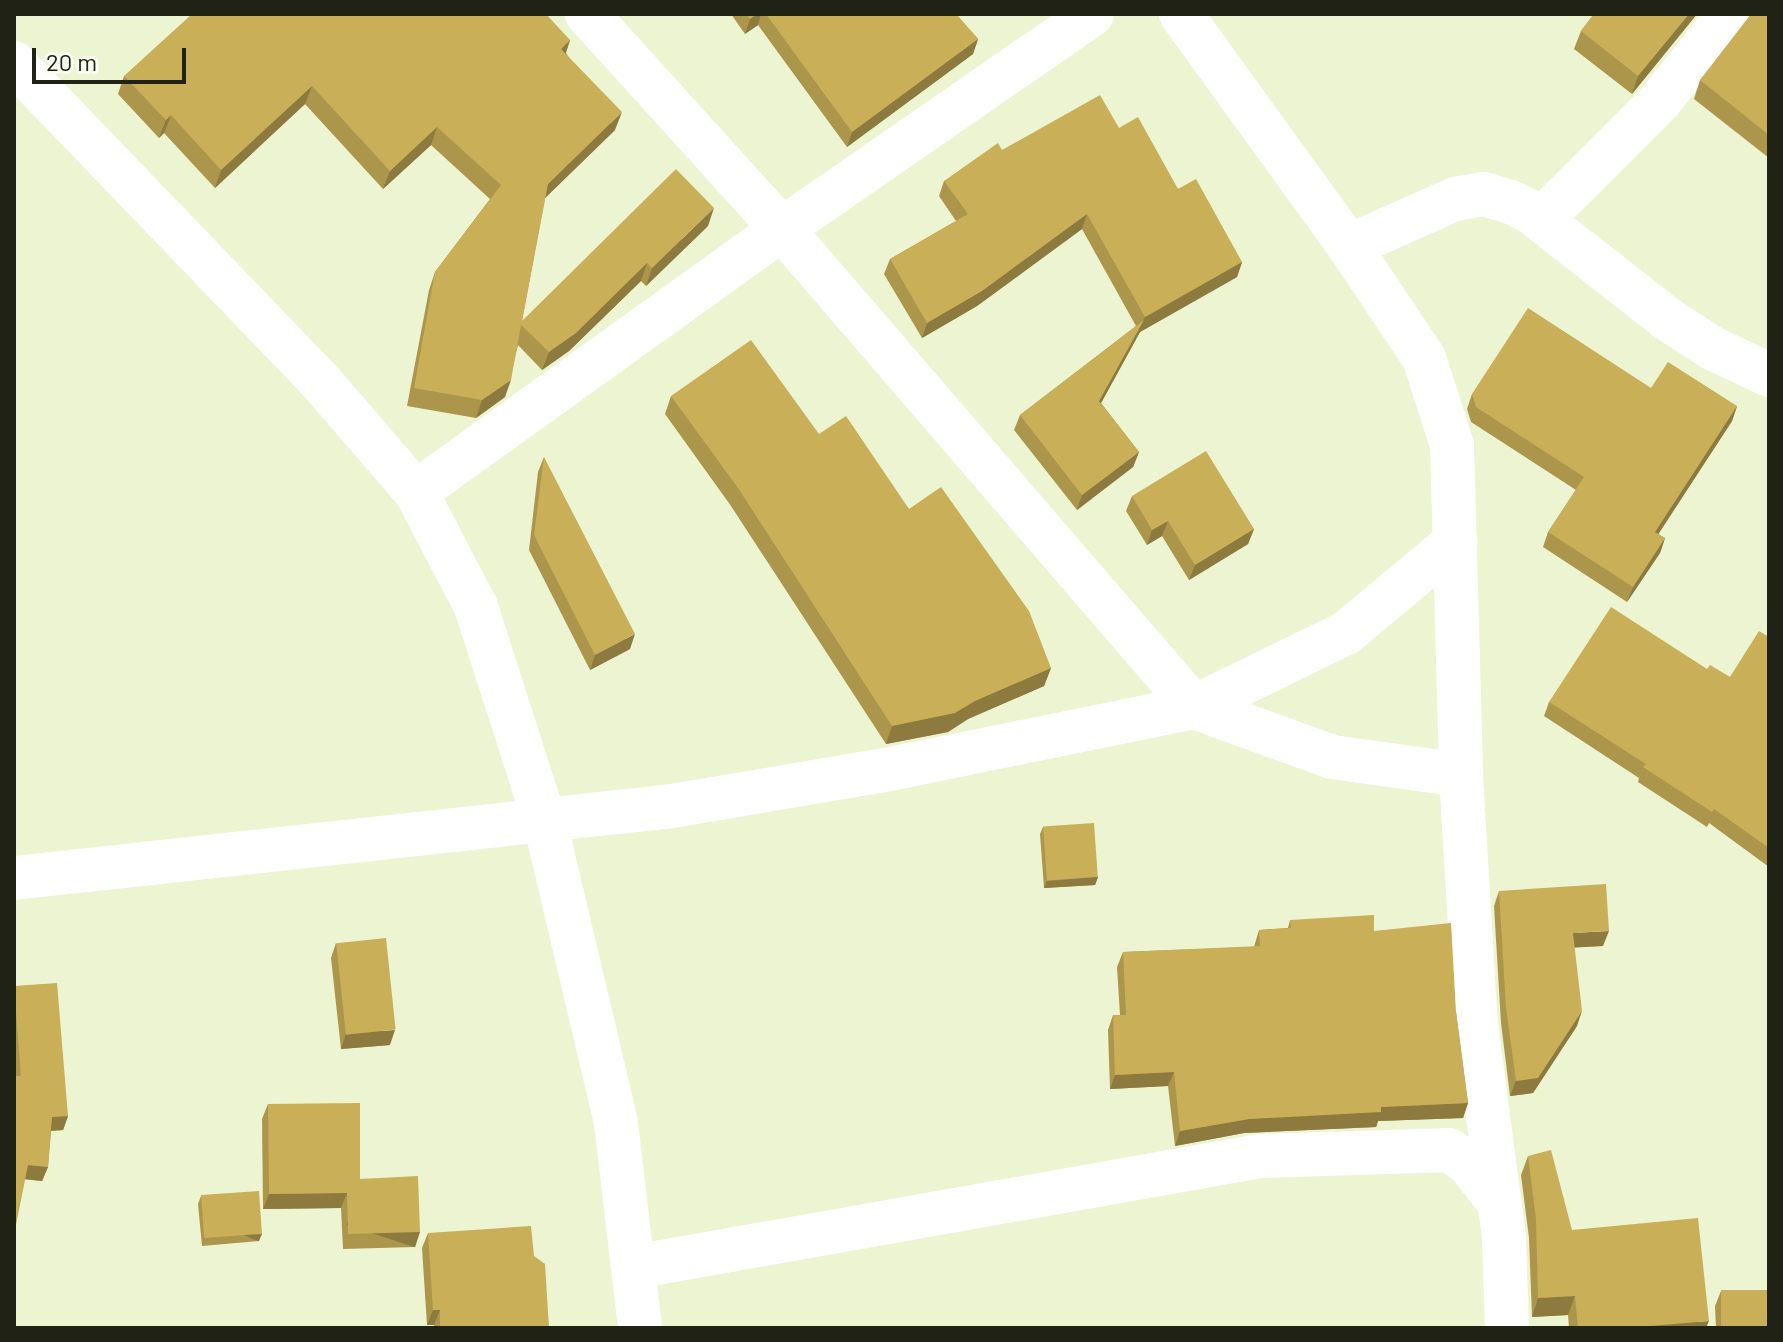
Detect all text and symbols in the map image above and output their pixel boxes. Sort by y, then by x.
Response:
scale bar [36,32,190,82]
text: 20 m [46,47,97,76]

